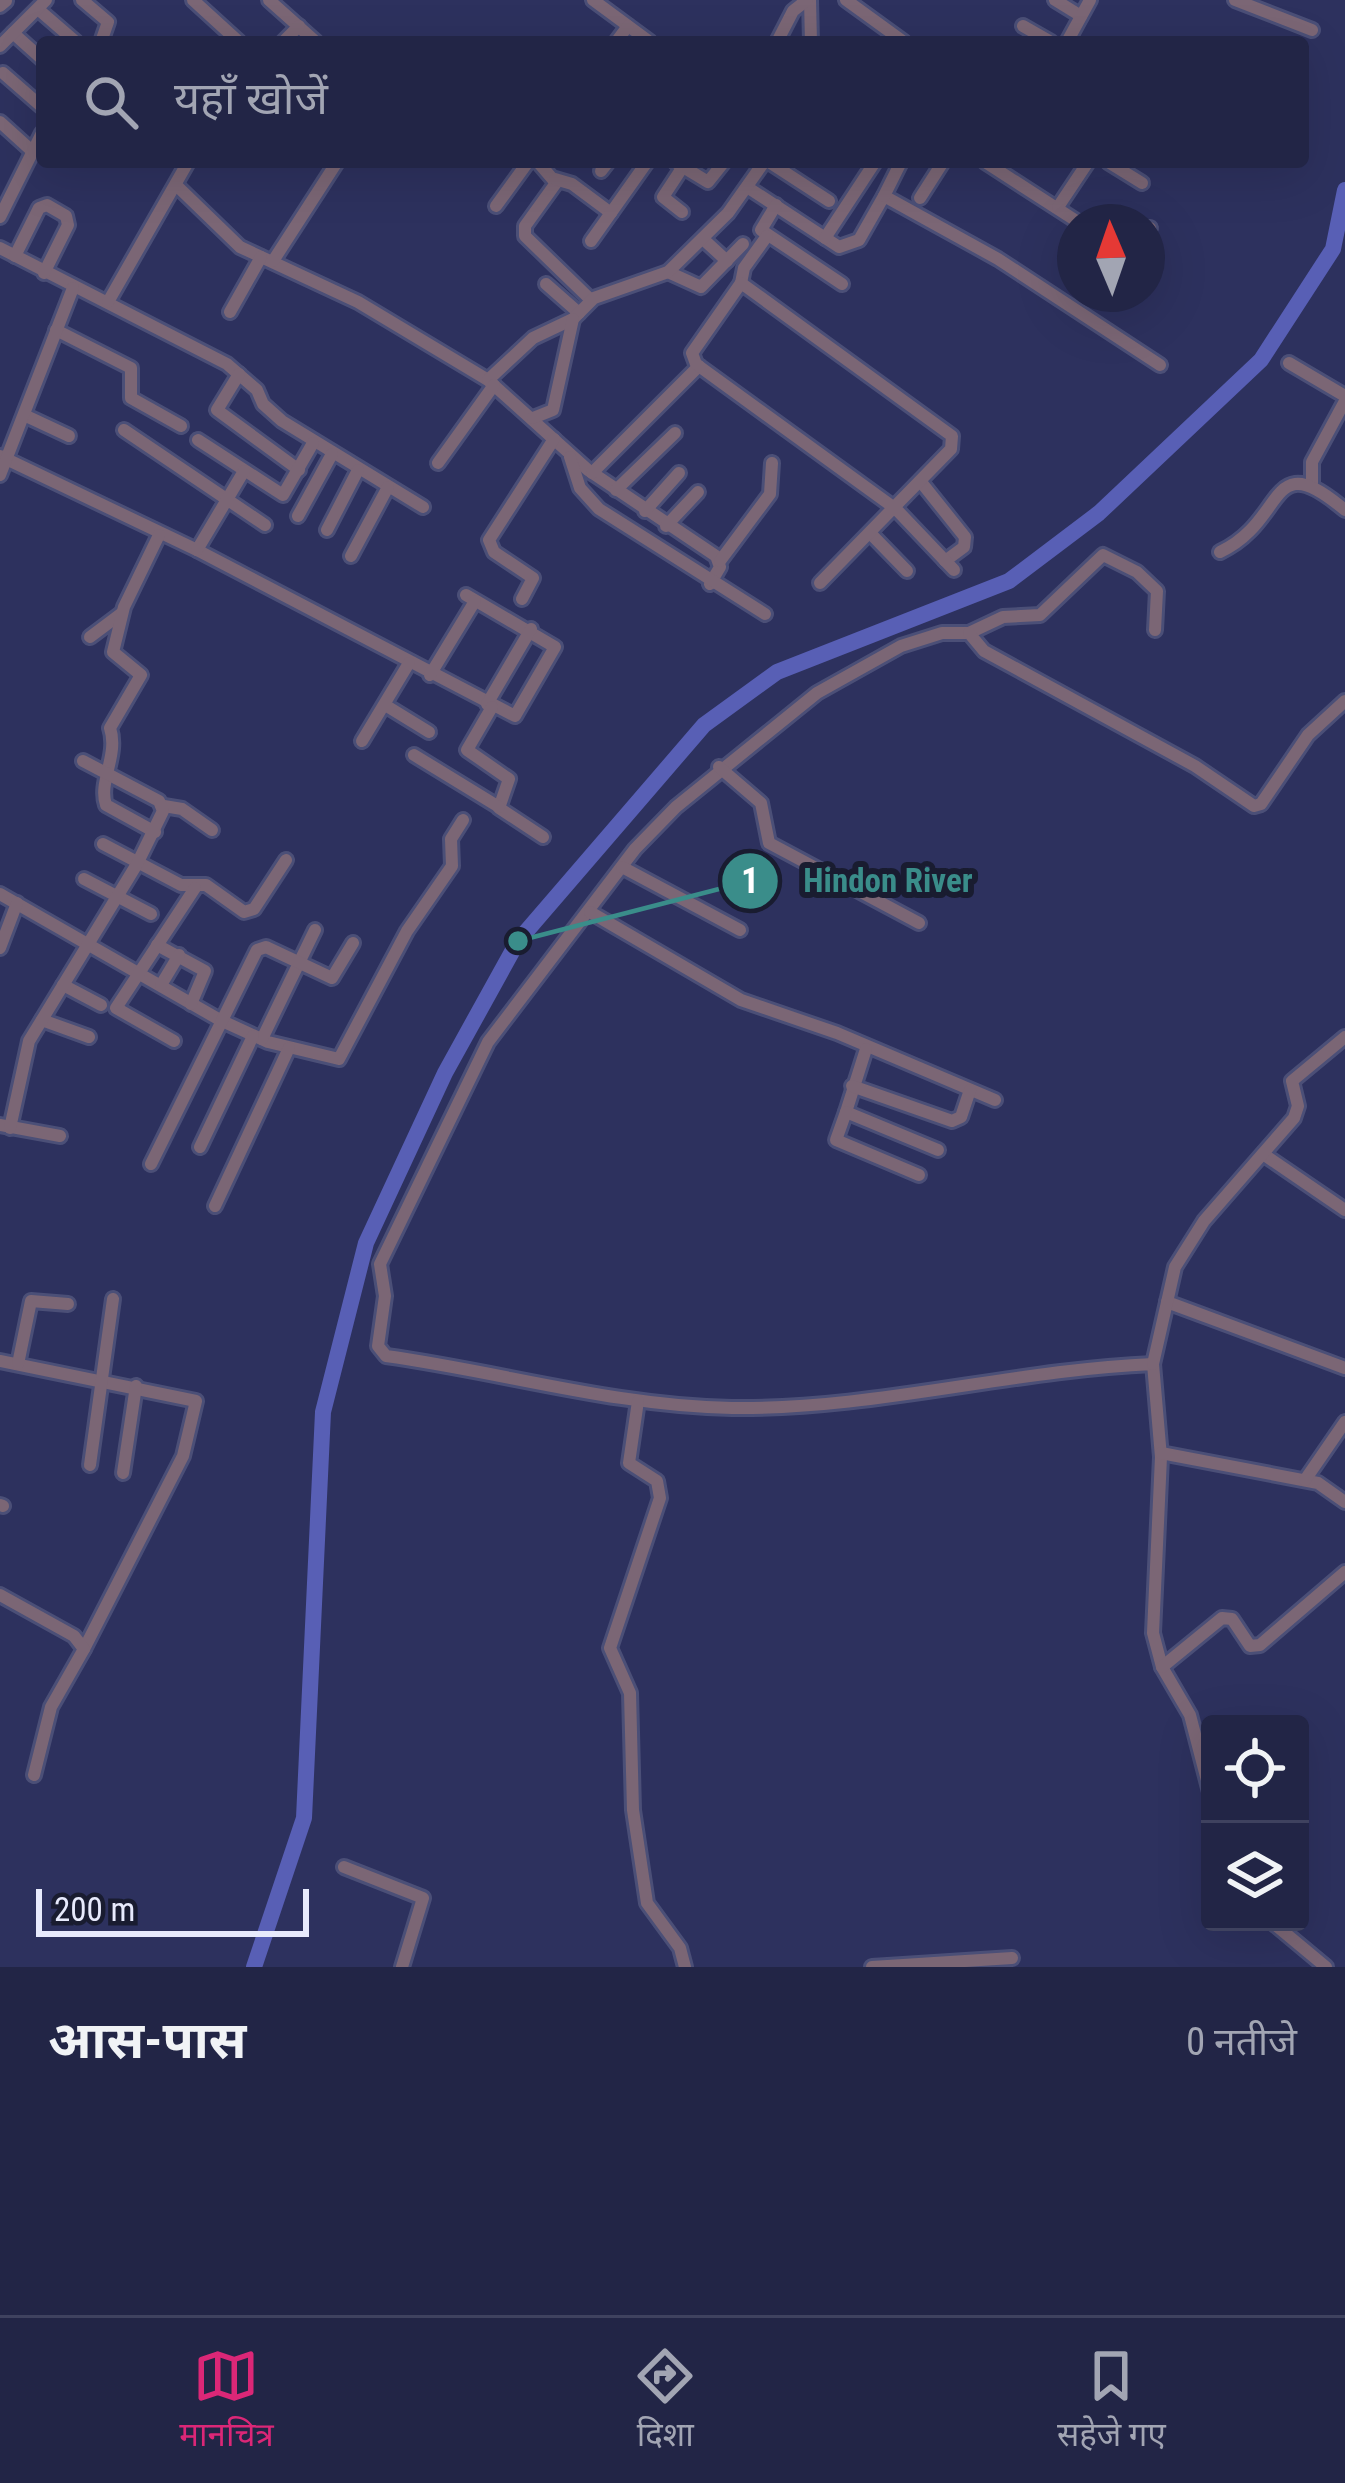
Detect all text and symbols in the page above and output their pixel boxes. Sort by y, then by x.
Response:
search box [36,36,1309,168]
icon: search [78,69,144,135]
text: यहाँ खोजें [174,72,328,125]
north arrow [1057,204,1165,312]
callout: Hindon River [720,846,997,915]
text: 1 [741,860,759,902]
text: Hindon River [803,861,973,900]
map controls [1201,1715,1309,1931]
button: locate [1201,1715,1309,1823]
button: layers [1201,1823,1309,1931]
scale bar [36,1883,309,1936]
text: 200 m [54,1890,135,1929]
text: आस-पास [48,2011,246,2070]
text: 0 नतीजे [1186,2019,1297,2065]
tab: मानचित्र [179,2343,274,2459]
tab: दिशा [632,2343,698,2459]
tab: सहेजे गए [1057,2343,1166,2459]

